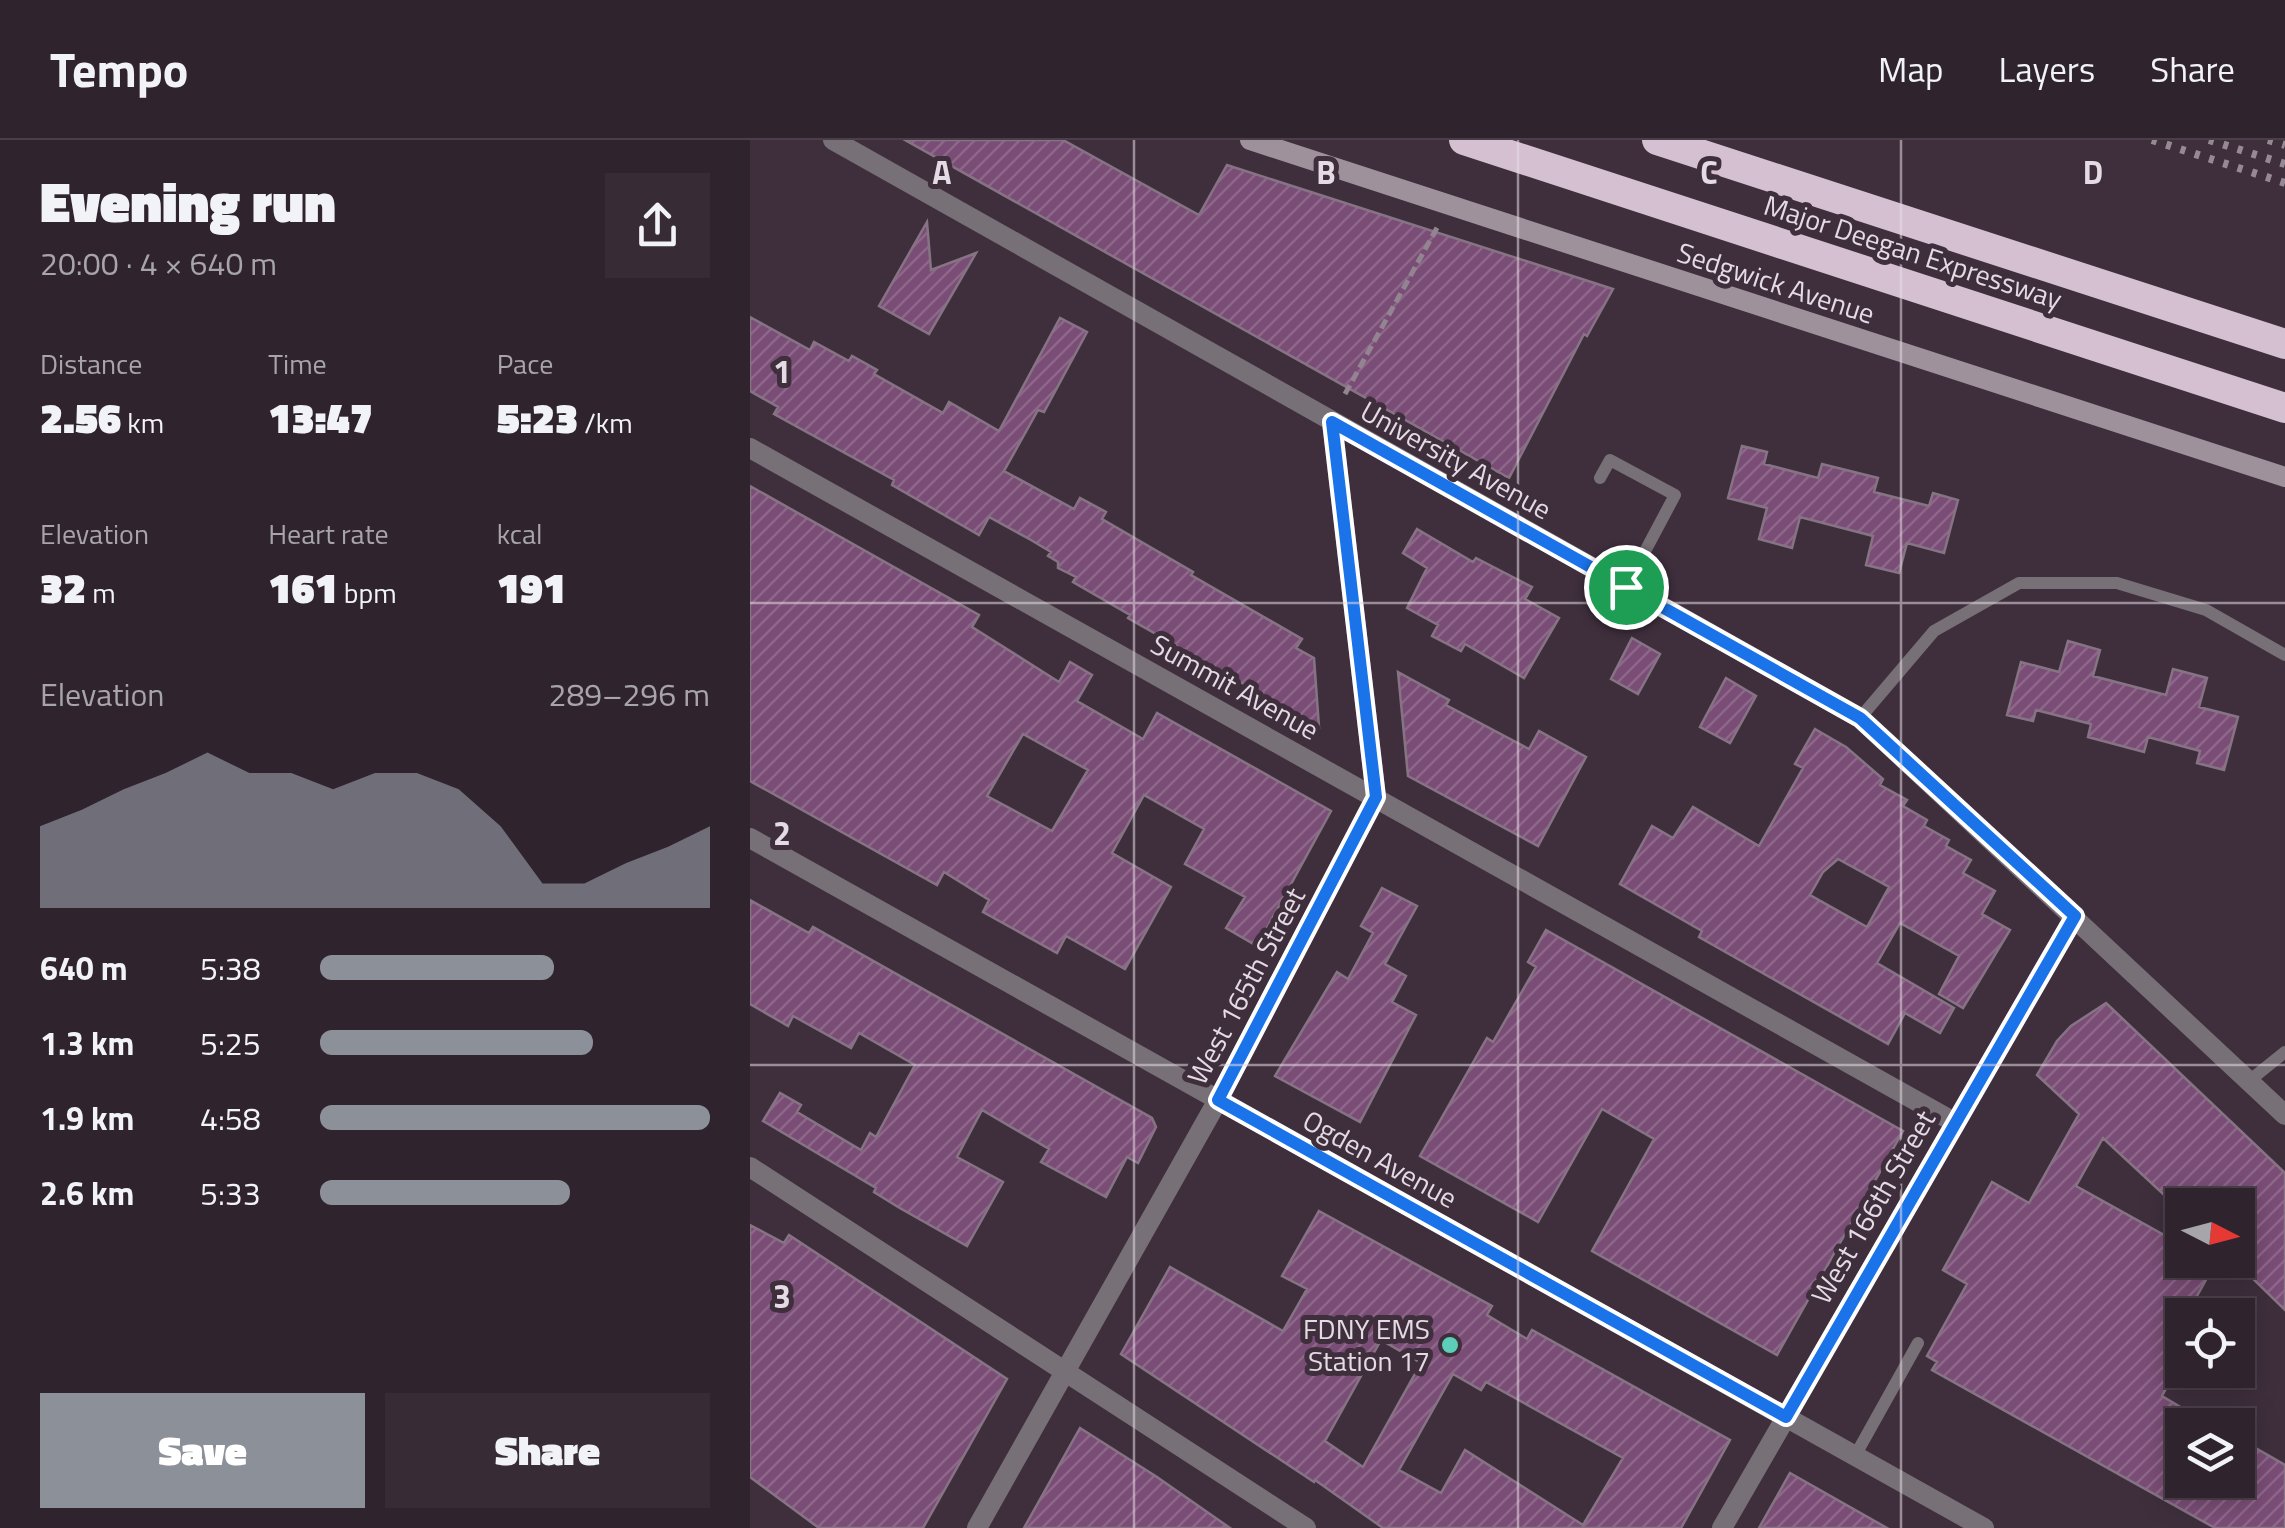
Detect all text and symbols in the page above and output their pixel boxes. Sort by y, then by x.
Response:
text: Tempo [50,33,188,106]
text: Map [1878,42,1943,96]
text: Layers [1998,42,2095,96]
text: Share [2150,42,2235,96]
text: A [932,148,952,196]
text: B [1316,148,1336,196]
text: C [1700,148,1718,196]
text: D [2083,148,2103,196]
text: Evening run [40,160,336,243]
button: share [605,173,710,278]
street label: Major Deegan Expressway [1759,183,2068,320]
street label: Sedgwick Avenue [1672,230,1880,335]
text: 20:00 · 4 × 640 m [40,239,277,287]
text: Distance [40,342,142,385]
text: Time [268,342,327,385]
text: Pace [497,342,553,385]
text: 1 [773,347,791,395]
text: 2.56 [40,385,121,449]
text: 13:47 [268,385,373,449]
text: 5:23 [497,385,578,449]
street label: University Avenue [1353,389,1560,530]
text: km [121,401,164,444]
text: /km [578,401,633,444]
text: Elevation [40,512,149,555]
text: Heart rate [268,512,389,555]
text: kcal [497,512,542,555]
pin [1584,545,1669,630]
text: 32 [40,555,86,619]
text: 161 [268,555,338,619]
text: 191 [497,555,566,619]
icon: arrive [1599,560,1654,615]
text: m [86,571,116,614]
text: bpm [338,571,397,614]
street label: Summit Avenue [1143,623,1327,751]
text: Elevation [40,670,164,718]
text: 289–296 m [548,670,710,718]
text: 2 [773,809,791,857]
street label: West 165th Street [1175,879,1316,1092]
text: 640 m [40,944,128,992]
text: 5:38 [200,944,261,992]
text: 1.3 km [40,1019,134,1067]
text: 5:25 [200,1019,261,1067]
text: 1.9 km [40,1094,134,1142]
text: 4:58 [200,1094,261,1142]
street label: Ogden Avenue [1295,1098,1465,1219]
street label: West 166th Street [1800,1102,1946,1312]
text: 2.6 km [40,1169,134,1217]
text: 5:33 [200,1169,261,1217]
north arrow [2165,1188,2255,1278]
map controls [2165,1188,2255,1498]
text: 3 [773,1272,791,1320]
button: locate [2165,1298,2255,1388]
place label: FDNY EMS Station 17 [1303,1307,1430,1382]
marker: FDNY EMS Station 17 [1439,1334,1461,1356]
button: Save [40,1393,365,1508]
button: Share [385,1393,710,1508]
button: layers [2165,1408,2255,1498]

